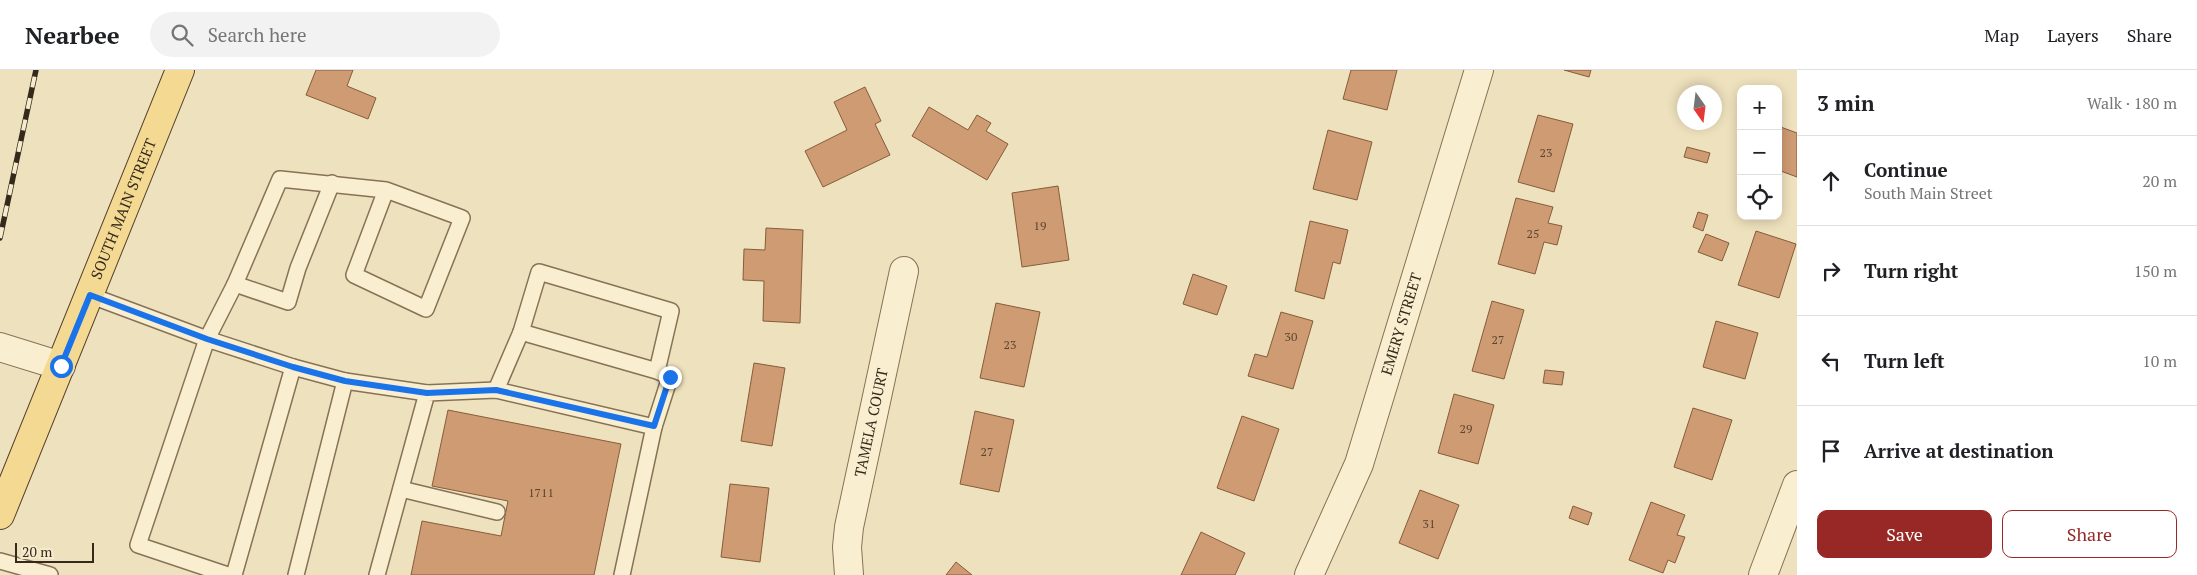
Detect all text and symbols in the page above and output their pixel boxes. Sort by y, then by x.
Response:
search box [150,12,500,57]
text: Nearbee [25,19,120,51]
icon: search [168,21,196,49]
text: Search here [208,22,307,47]
text: Map [1984,23,2019,47]
text: Layers [2047,23,2099,47]
text: Share [2127,23,2172,47]
north arrow [1677,85,1722,130]
map controls [1737,85,1782,220]
button: + [1737,85,1782,130]
text: 3 min [1817,89,1874,117]
text: Walk · 180 m [2087,92,2177,114]
button: − [1737,130,1782,175]
street label: SOUTH MAIN STREET [85,135,160,282]
house number: 23 [1540,145,1552,160]
text: Continue [1864,157,1948,182]
icon: ahead [1817,167,1845,195]
text: 20 m [2142,170,2177,192]
button: locate [1737,175,1782,220]
text: South Main Street [1864,182,1993,204]
house number: 19 [1034,218,1046,233]
house number: 25 [1527,226,1539,241]
icon: right [1817,257,1845,285]
text: Turn right [1864,258,1958,283]
text: 150 m [2134,260,2177,282]
street label: EMERY STREET [1376,270,1426,377]
house number: 30 [1285,329,1297,344]
house number: 27 [1492,332,1504,347]
house number: 23 [1004,337,1016,352]
icon: left [1817,347,1845,375]
text: Turn left [1864,348,1945,373]
text: 10 m [2142,350,2177,372]
route start [50,355,73,378]
route end [659,366,682,389]
street label: TAMELA COURT [849,366,892,479]
house number: 29 [1460,421,1472,436]
icon: arrive [1817,437,1845,465]
text: Arrive at destination [1864,438,2053,463]
house number: 27 [981,444,993,459]
house number: 1711 [528,485,554,500]
button: Save [1817,510,1992,558]
button: Share [2002,510,2177,558]
house number: 31 [1423,516,1435,531]
scale bar [15,540,94,563]
text: 20 m [22,542,52,561]

